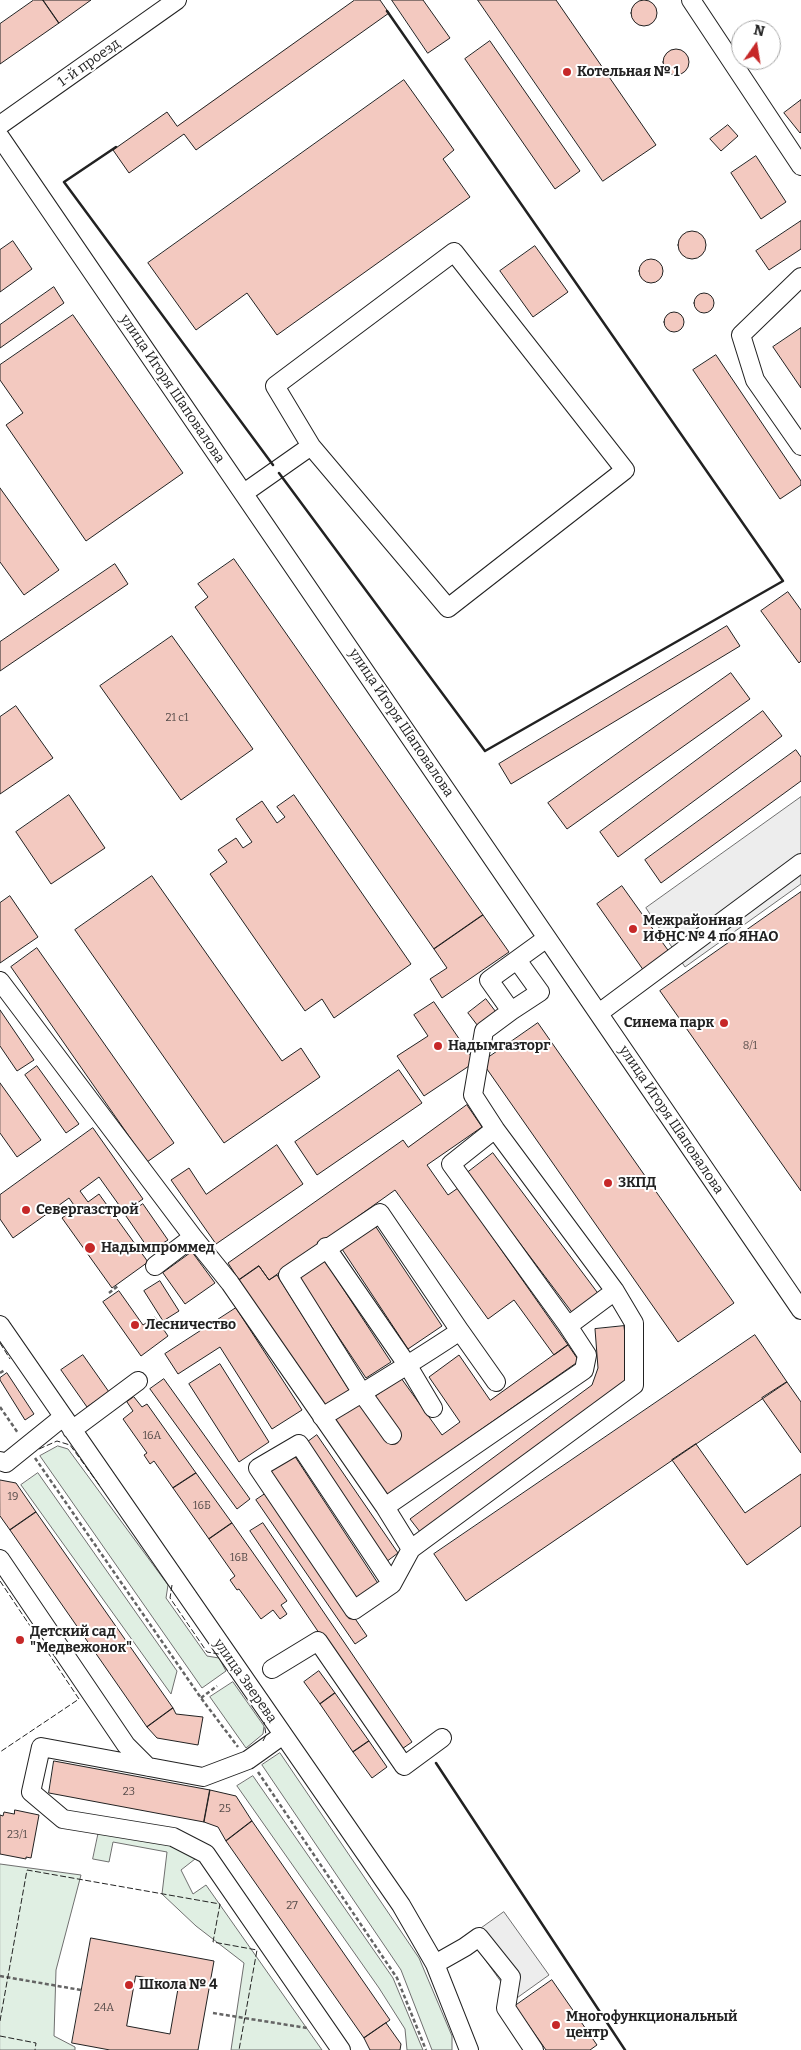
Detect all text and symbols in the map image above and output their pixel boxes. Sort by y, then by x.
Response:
north arrow [731,20,781,70]
text: N [752,21,766,40]
street label: 1-й проезд [55,35,123,91]
place label: Котельная № 1 [577,64,679,80]
marker: Котельная № 1 [561,66,573,78]
street label: улица Игоря Шаповалова [116,312,228,466]
street label: улица Игоря Шаповалова [345,646,457,800]
house number: 21 с1 [166,711,188,725]
place label: Межрайонная ИФНС № 4 по ЯНАО [643,913,778,946]
marker: Межрайонная ИФНС № 4 по ЯНАО [627,923,639,935]
place label: Синема парк [624,1015,714,1031]
marker: Синема парк [718,1017,730,1029]
place label: Надымгазторг [448,1038,550,1054]
house number: 8/1 [743,1039,757,1053]
marker: Надымгазторг [432,1040,444,1052]
street label: улица Игоря Шаповалова [615,1043,727,1197]
place label: ЗКПД [618,1175,656,1191]
marker: ЗКПД [602,1177,614,1189]
place label: Севергазстрой [36,1202,139,1218]
marker: Севергазстрой [20,1204,32,1216]
place label: Надымпроммед [101,1240,215,1256]
marker: Надымпроммед [83,1241,97,1255]
place label: Лесничество [145,1317,236,1333]
marker: Лесничество [129,1319,141,1331]
house number: 16А [143,1429,161,1443]
house number: 19 [8,1490,18,1504]
house number: 16Б [193,1499,211,1513]
house number: 16В [230,1551,248,1565]
place label: Детский сад "Медвежонок" [30,1624,132,1656]
marker: Детский сад "Медвежонок" [14,1634,26,1646]
street label: улица Зверева [210,1636,280,1726]
house number: 23 [123,1785,135,1799]
house number: 25 [219,1802,231,1816]
house number: 23/1 [7,1828,27,1842]
house number: 27 [286,1899,298,1913]
place label: Школа № 4 [139,1977,218,1993]
marker: Школа № 4 [123,1979,135,1991]
house number: 24А [94,2001,114,2015]
place label: Многофункциональный центр [566,2009,738,2041]
marker: Многофункциональный центр [550,2019,562,2031]

